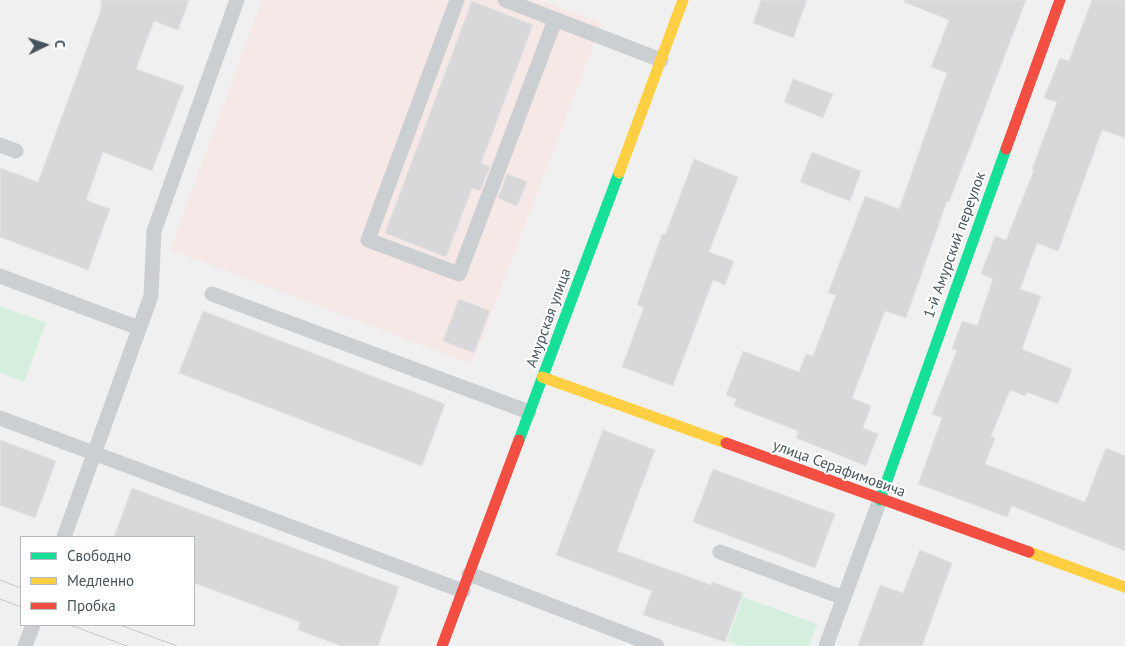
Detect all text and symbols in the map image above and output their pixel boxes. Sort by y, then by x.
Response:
north arrow [20,20,70,70]
text: С [51,39,69,48]
street label: 1-й Амурский переулок [920,169,990,321]
street label: Амурская улица [523,266,575,370]
street label: улица Серафимовича [770,437,908,501]
legend [20,536,195,626]
text: Свободно [67,546,131,565]
text: Медленно [67,571,134,590]
text: Пробка [67,596,116,615]

